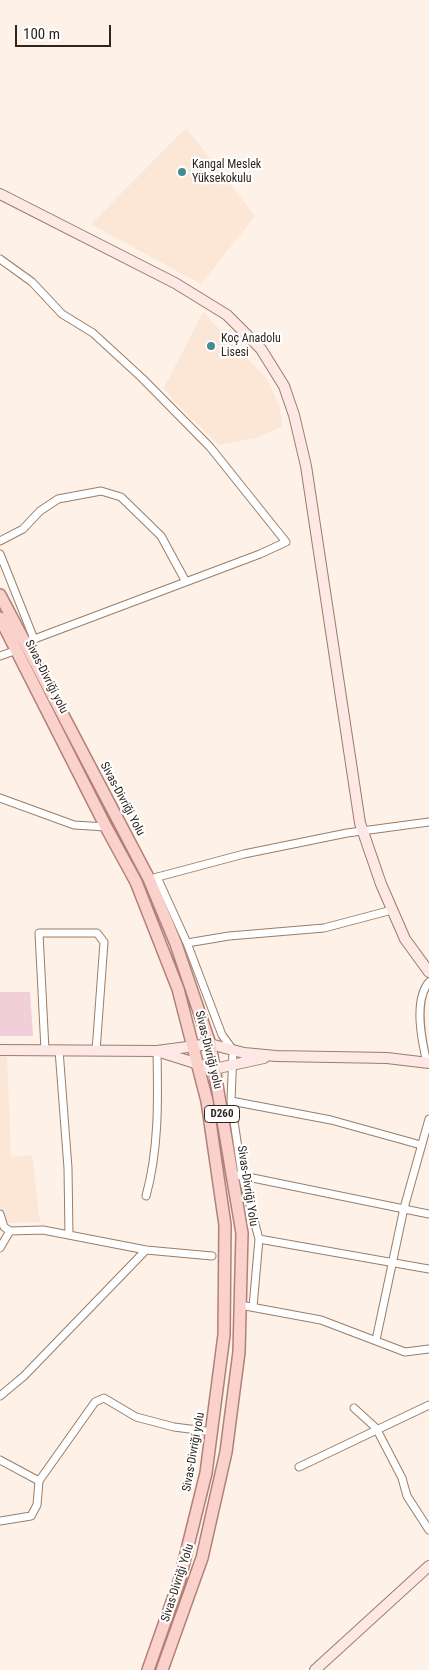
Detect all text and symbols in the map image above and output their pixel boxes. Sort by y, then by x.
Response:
scale bar [18,15,114,47]
text: 100 m [23,25,60,43]
place label: Kangal Meslek Yüksekokulu [192,158,261,186]
marker: Kangal Meslek Yüksekokulu [176,166,188,178]
place label: Koç Anadolu Lisesi [221,332,281,360]
marker: Koç Anadolu Lisesi [205,340,217,352]
street label: Sivas-Divriği yolu [21,638,71,716]
street label: Sivas-Divriği Yolu [97,760,147,838]
street label: Sivas-Divriği yolu [191,1009,225,1091]
road number: D260 [204,1106,240,1122]
street label: Sivas-Divriği Yolu [234,1145,260,1227]
street label: Sivas-Divriği yolu [180,1411,208,1493]
street label: Sivas-Divriği Yolu [159,1542,197,1624]

